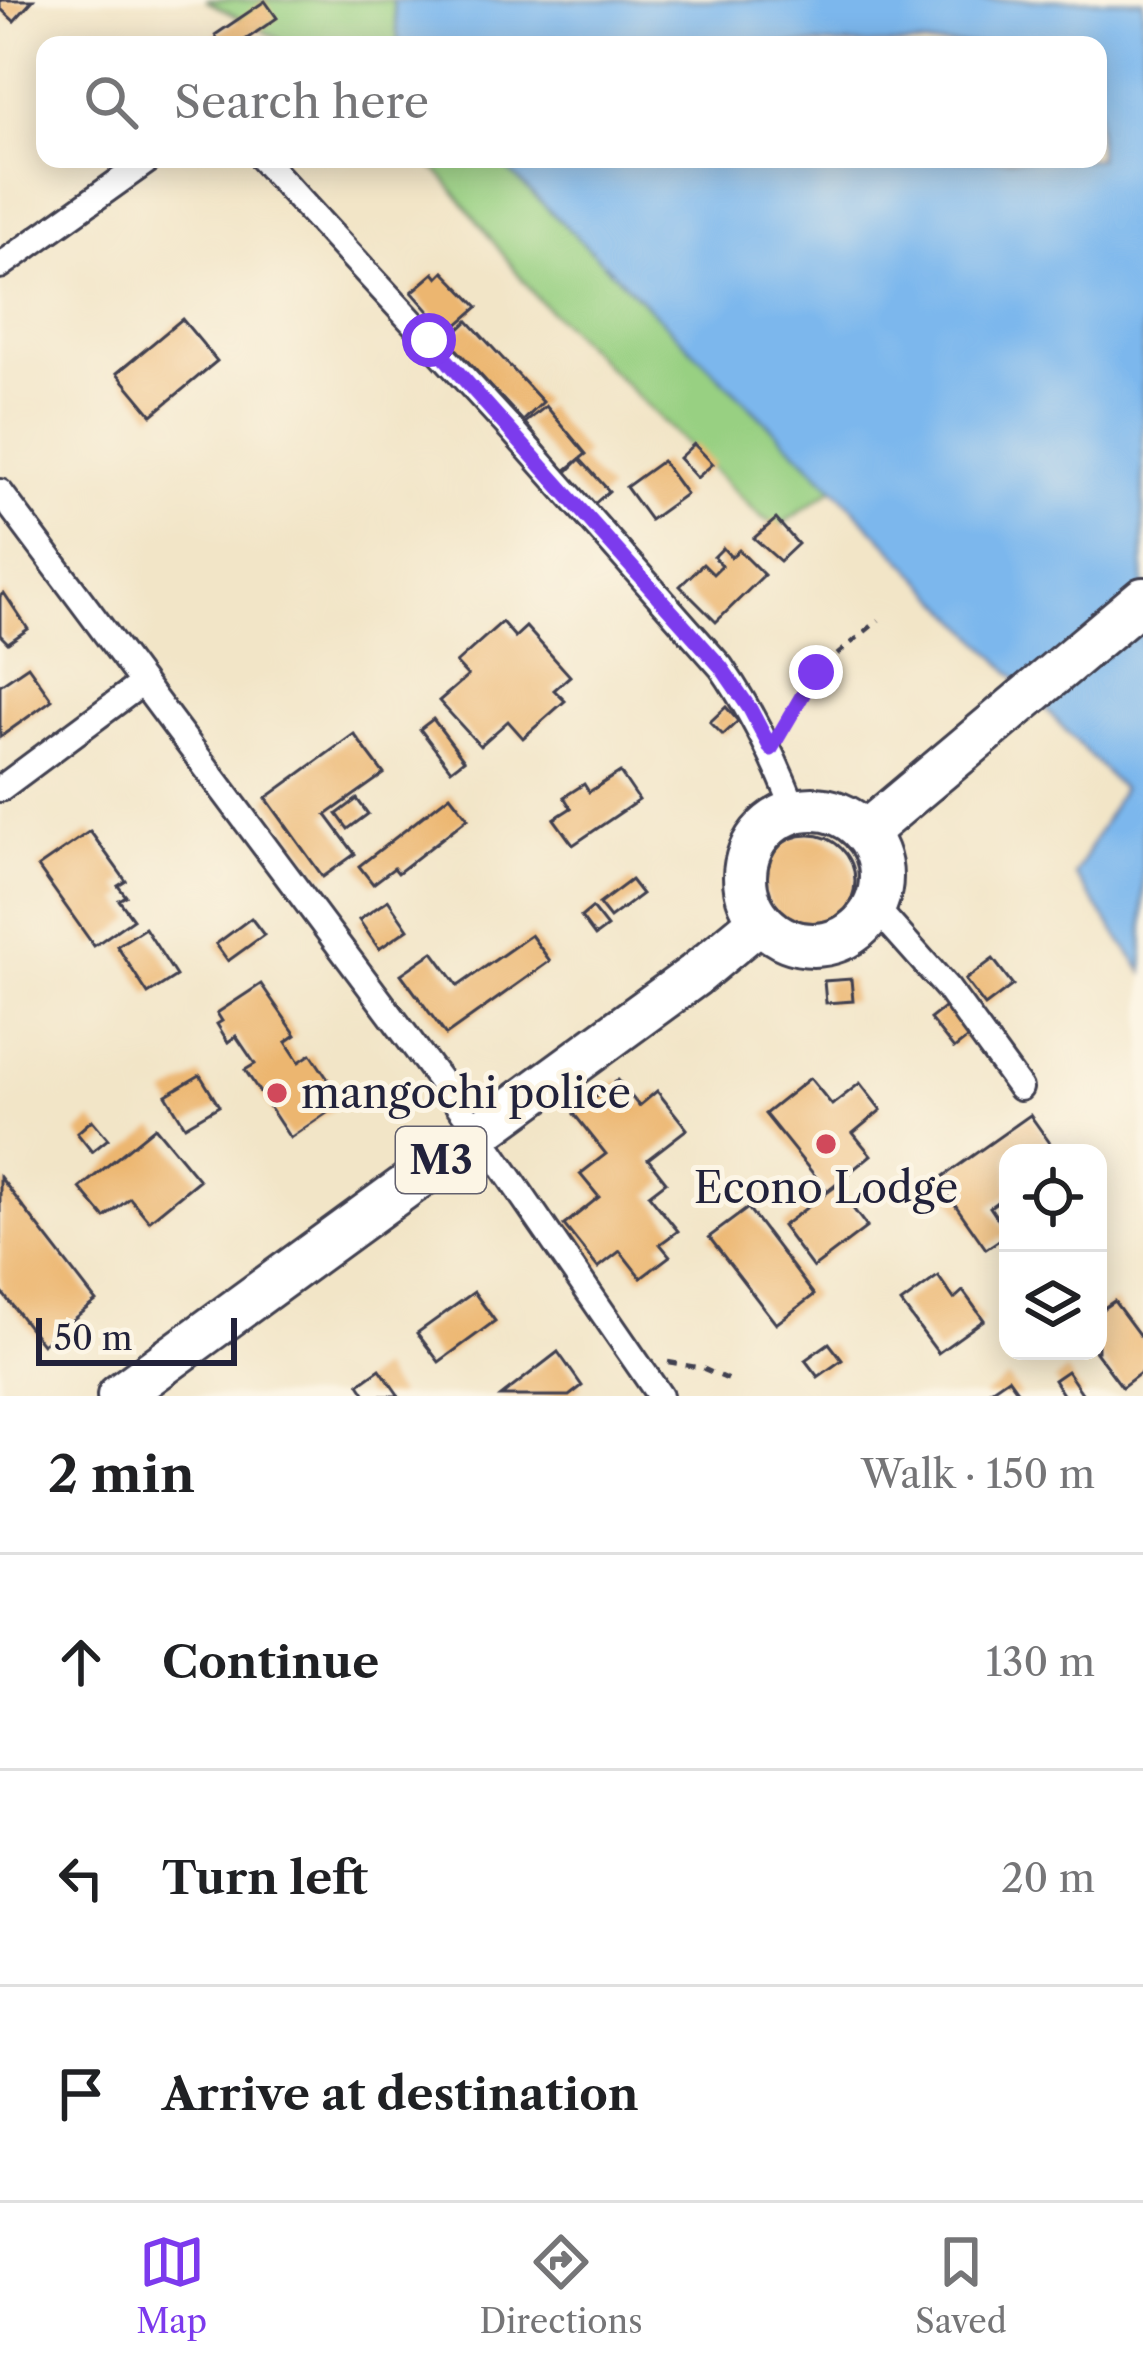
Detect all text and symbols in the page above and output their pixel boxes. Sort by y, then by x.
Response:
search box [36,36,1107,168]
icon: search [78,69,144,135]
text: Search here [174,74,429,130]
route start [402,313,456,367]
route end [789,645,843,699]
place label: mangochi police [301,1067,631,1119]
marker: mangochi police [264,1080,290,1106]
road number: M3 [396,1127,486,1193]
marker: Econo Lodge [813,1131,839,1157]
map controls [999,1144,1107,1360]
button: locate [999,1144,1107,1252]
place label: Econo Lodge [694,1162,958,1214]
button: layers [999,1252,1107,1360]
scale bar [36,1312,237,1365]
text: 50 m [54,1318,132,1359]
text: 2 min [48,1443,195,1505]
text: Walk · 150 m [861,1450,1095,1498]
icon: ahead [48,1629,114,1695]
text: Continue [162,1634,379,1690]
text: 130 m [986,1638,1095,1686]
icon: left [48,1845,114,1911]
text: Turn left [162,1850,368,1906]
text: 20 m [1001,1854,1095,1902]
icon: arrive [48,2061,114,2127]
text: Arrive at destination [162,2066,639,2122]
tab: Map [136,2229,207,2342]
tab: Directions [480,2229,643,2342]
tab: Saved [915,2229,1007,2342]

